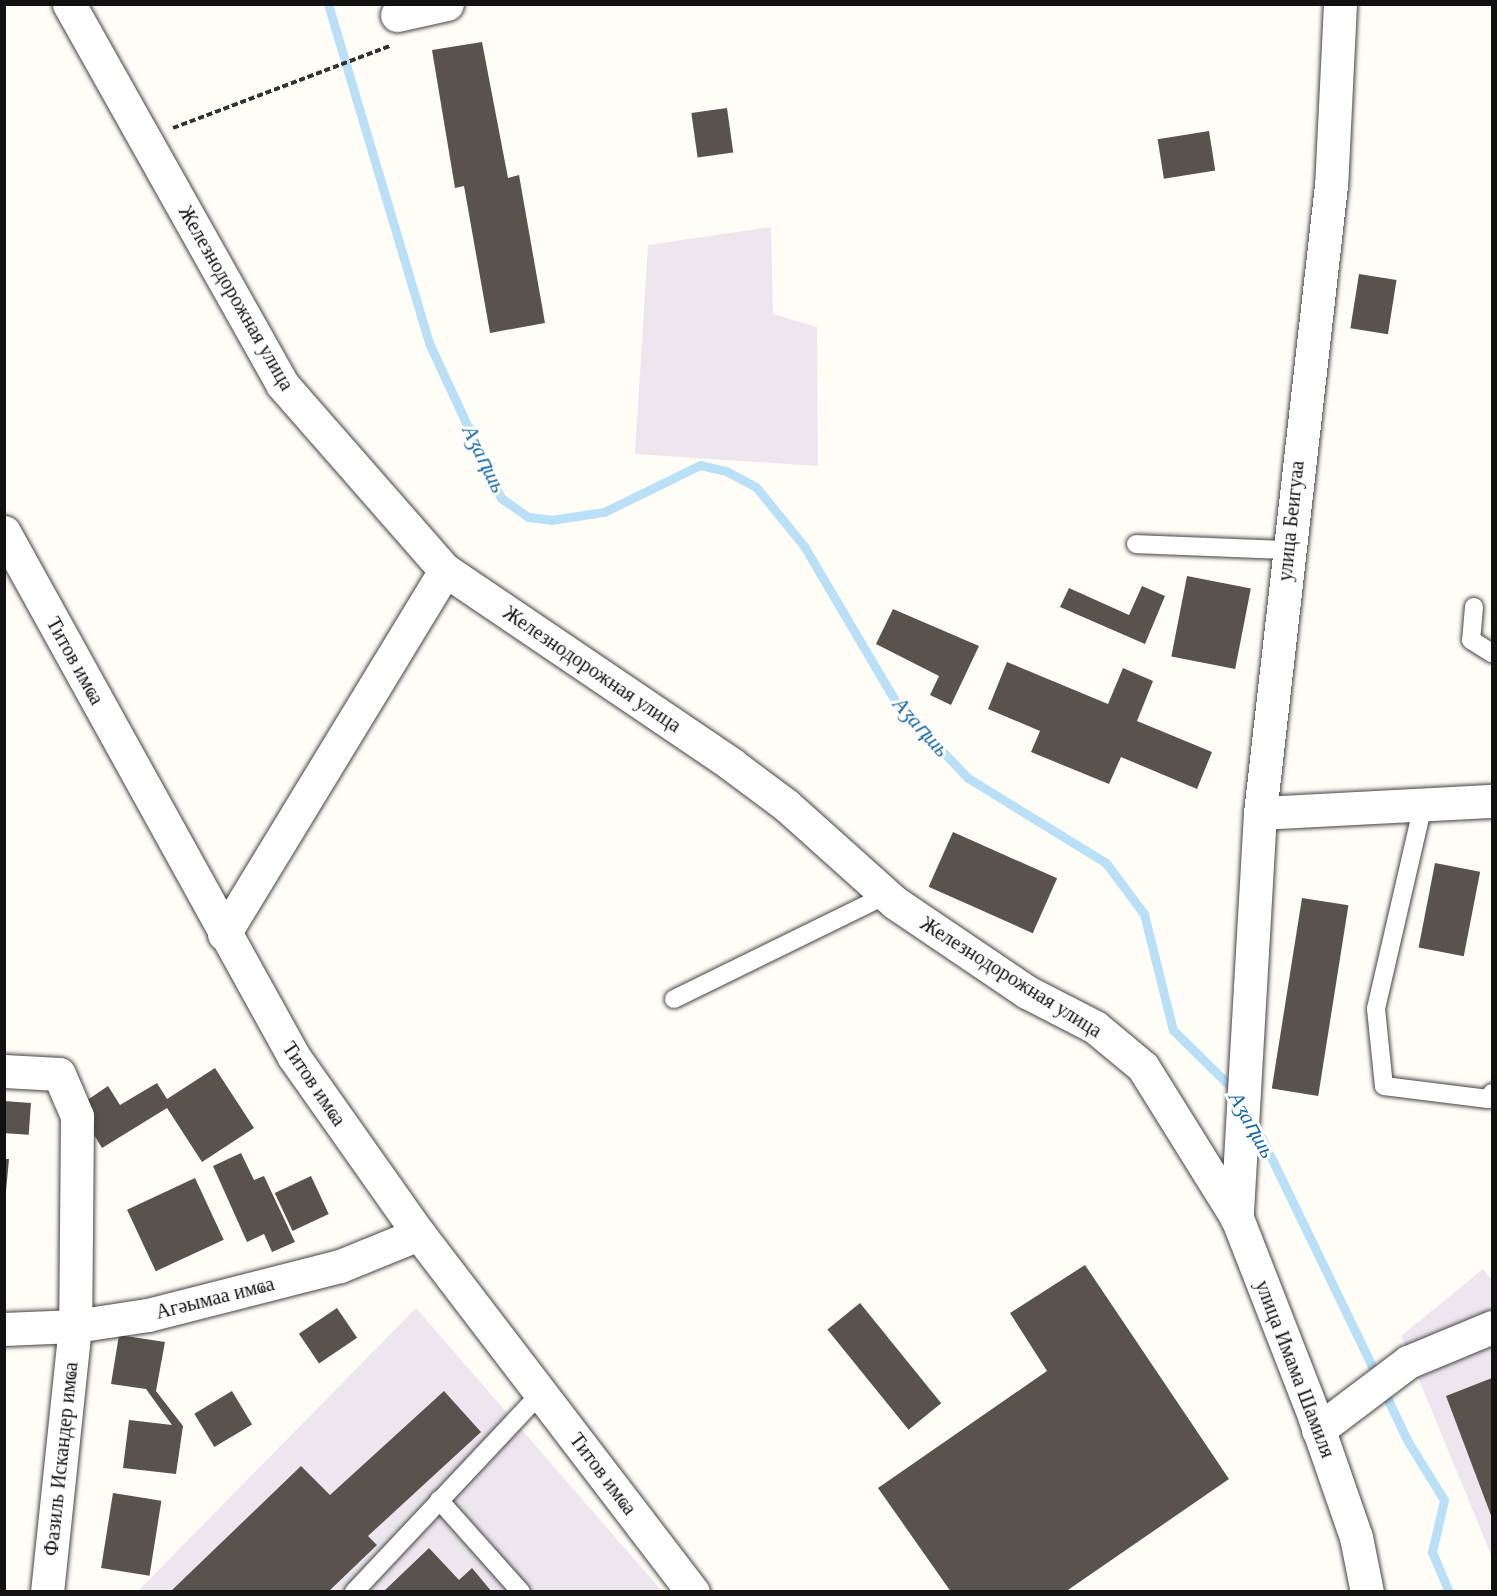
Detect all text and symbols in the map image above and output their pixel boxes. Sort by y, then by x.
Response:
street label: Железнодорожная улица [173,201,299,395]
water label: Аӡаԥшь [457,421,511,497]
street label: улица Беигуаа [1273,460,1309,582]
street label: Железнодорожная улица [498,600,686,738]
street label: Титов имҩа [41,613,109,709]
water label: Аӡаԥшь [888,692,954,762]
street label: Железнодорожная улица [916,911,1106,1043]
street label: Титов имҩа [277,1037,351,1131]
water label: Аӡаԥшь [1224,1088,1280,1162]
street label: Агәымаа имҩа [153,1272,277,1324]
street label: улица Имама Шамиля [1250,1277,1340,1461]
street label: Фазиль Искандер имҩа [39,1361,83,1557]
street label: Титов имҩа [564,1428,642,1520]

